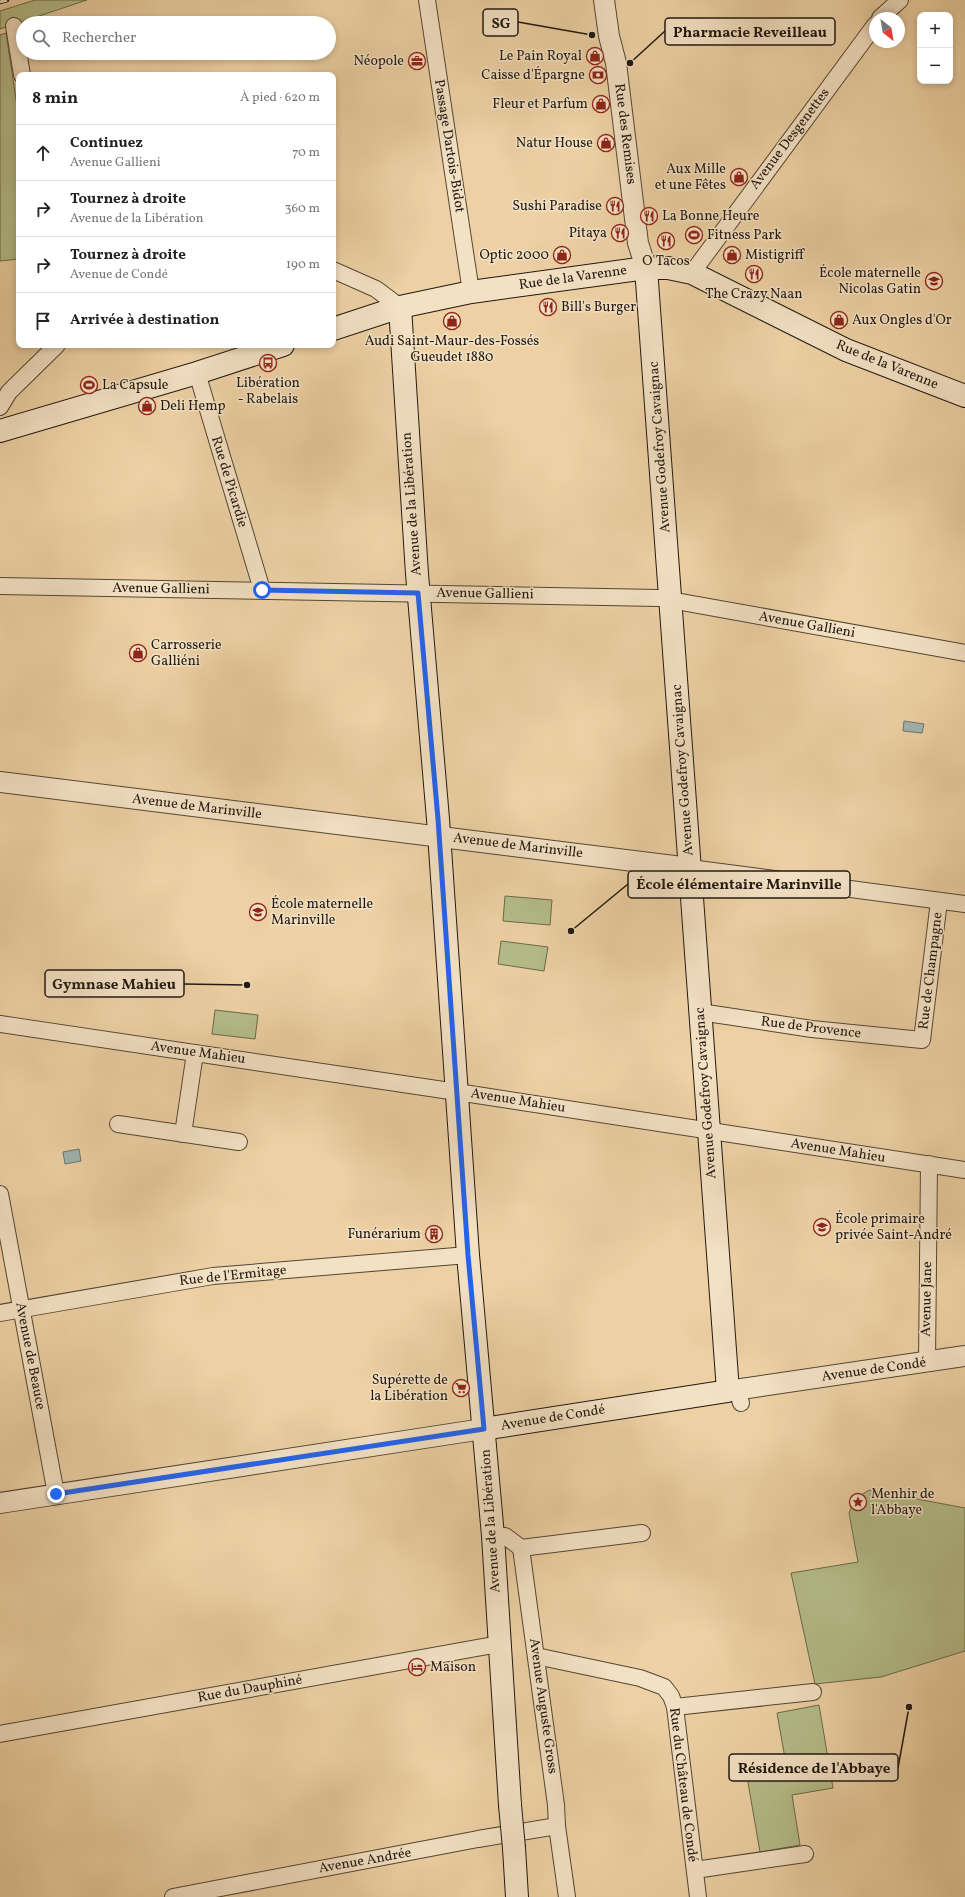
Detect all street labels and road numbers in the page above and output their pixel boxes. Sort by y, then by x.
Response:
street label: Passage Dartois-Bidot [429,78,469,214]
street label: Rue des Remises [609,83,641,185]
street label: Avenue Desgenettes [746,84,834,194]
street label: Rue de la Varenne [518,261,629,295]
street label: Rue de la Varenne [833,336,941,394]
street label: Avenue Godefroy Cavaignac [645,361,675,533]
street label: Avenue de la Libération [398,432,426,576]
street label: Rue de Picardie [206,434,252,530]
street label: Avenue Gallieni [112,579,210,599]
street label: Avenue Gallieni [436,584,534,604]
street label: Avenue Gallieni [757,607,857,643]
street label: Avenue Godefroy Cavaignac [668,684,698,856]
street label: Avenue de Marinville [131,790,263,824]
street label: Avenue de Marinville [452,829,584,863]
street label: Rue de Champagne [914,911,948,1031]
street label: Avenue Godefroy Cavaignac [691,1007,721,1179]
street label: Rue de Provence [760,1012,862,1044]
street label: Avenue Mahieu [149,1037,247,1069]
street label: Avenue Mahieu [469,1084,567,1118]
street label: Avenue Mahieu [789,1134,887,1168]
street label: Rue de l'Ermitage [178,1261,288,1291]
street label: Avenue Jane [917,1261,937,1337]
street label: Avenue de Beauce [10,1301,50,1412]
street label: Avenue de Condé [820,1353,928,1387]
street label: Avenue de Condé [499,1400,607,1436]
street label: Avenue de la Libération [477,1449,505,1593]
street label: Avenue Auguste Gross [524,1637,562,1775]
street label: Rue du Dauphiné [196,1670,304,1708]
street label: Rue du Château de Condé [664,1707,702,1864]
street label: Avenue Andrée [317,1843,413,1879]

